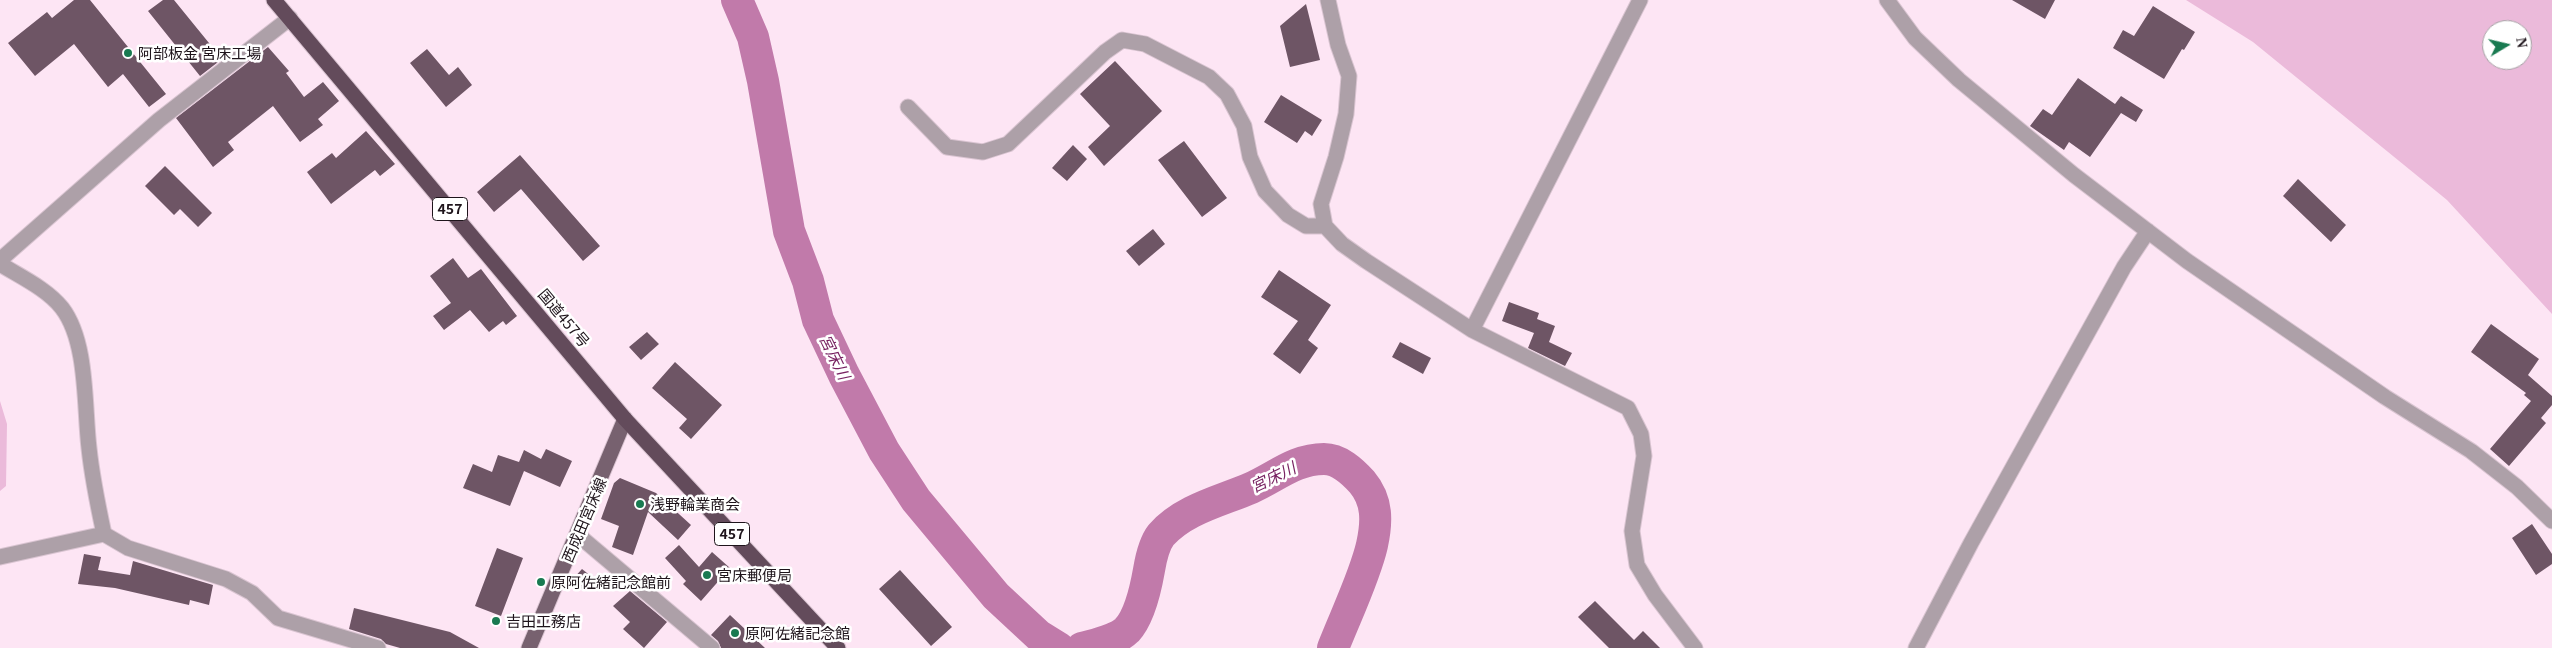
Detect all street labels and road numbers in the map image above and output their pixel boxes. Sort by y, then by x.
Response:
road number: 457 [432,198,468,220]
street label: 国道457号 [535,285,593,351]
street label: 西成田宮床線 [558,475,610,565]
road number: 457 [714,522,750,546]

